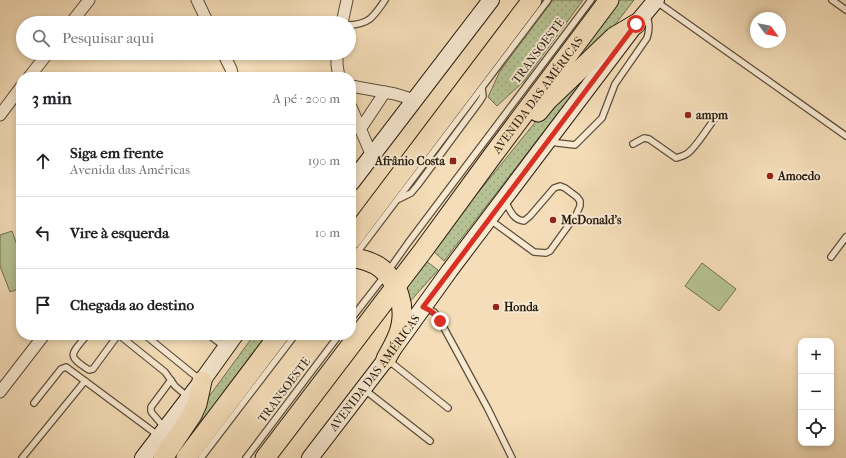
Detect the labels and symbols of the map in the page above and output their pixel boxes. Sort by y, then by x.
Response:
north arrow [750,12,786,48]
route start [627,15,645,33]
street label: TRANSOESTE [509,16,567,86]
street label: AVENIDA DAS AMÉRICAS [489,34,586,157]
place label: ampm [696,108,729,123]
marker: ampm [683,110,693,120]
place label: Afrânio Costa [374,154,445,168]
marker: Afrânio Costa [448,156,458,166]
place label: Amoedo [777,169,820,183]
marker: Amoedo [765,171,775,181]
place label: McDonald's [560,213,622,227]
marker: McDonald's [548,215,558,225]
place label: Honda [504,300,539,314]
marker: Honda [491,302,501,312]
street label: AVENIDA DAS AMÉRICAS [326,312,423,435]
route end [431,312,449,330]
street label: TRANSOESTE [255,355,313,425]

